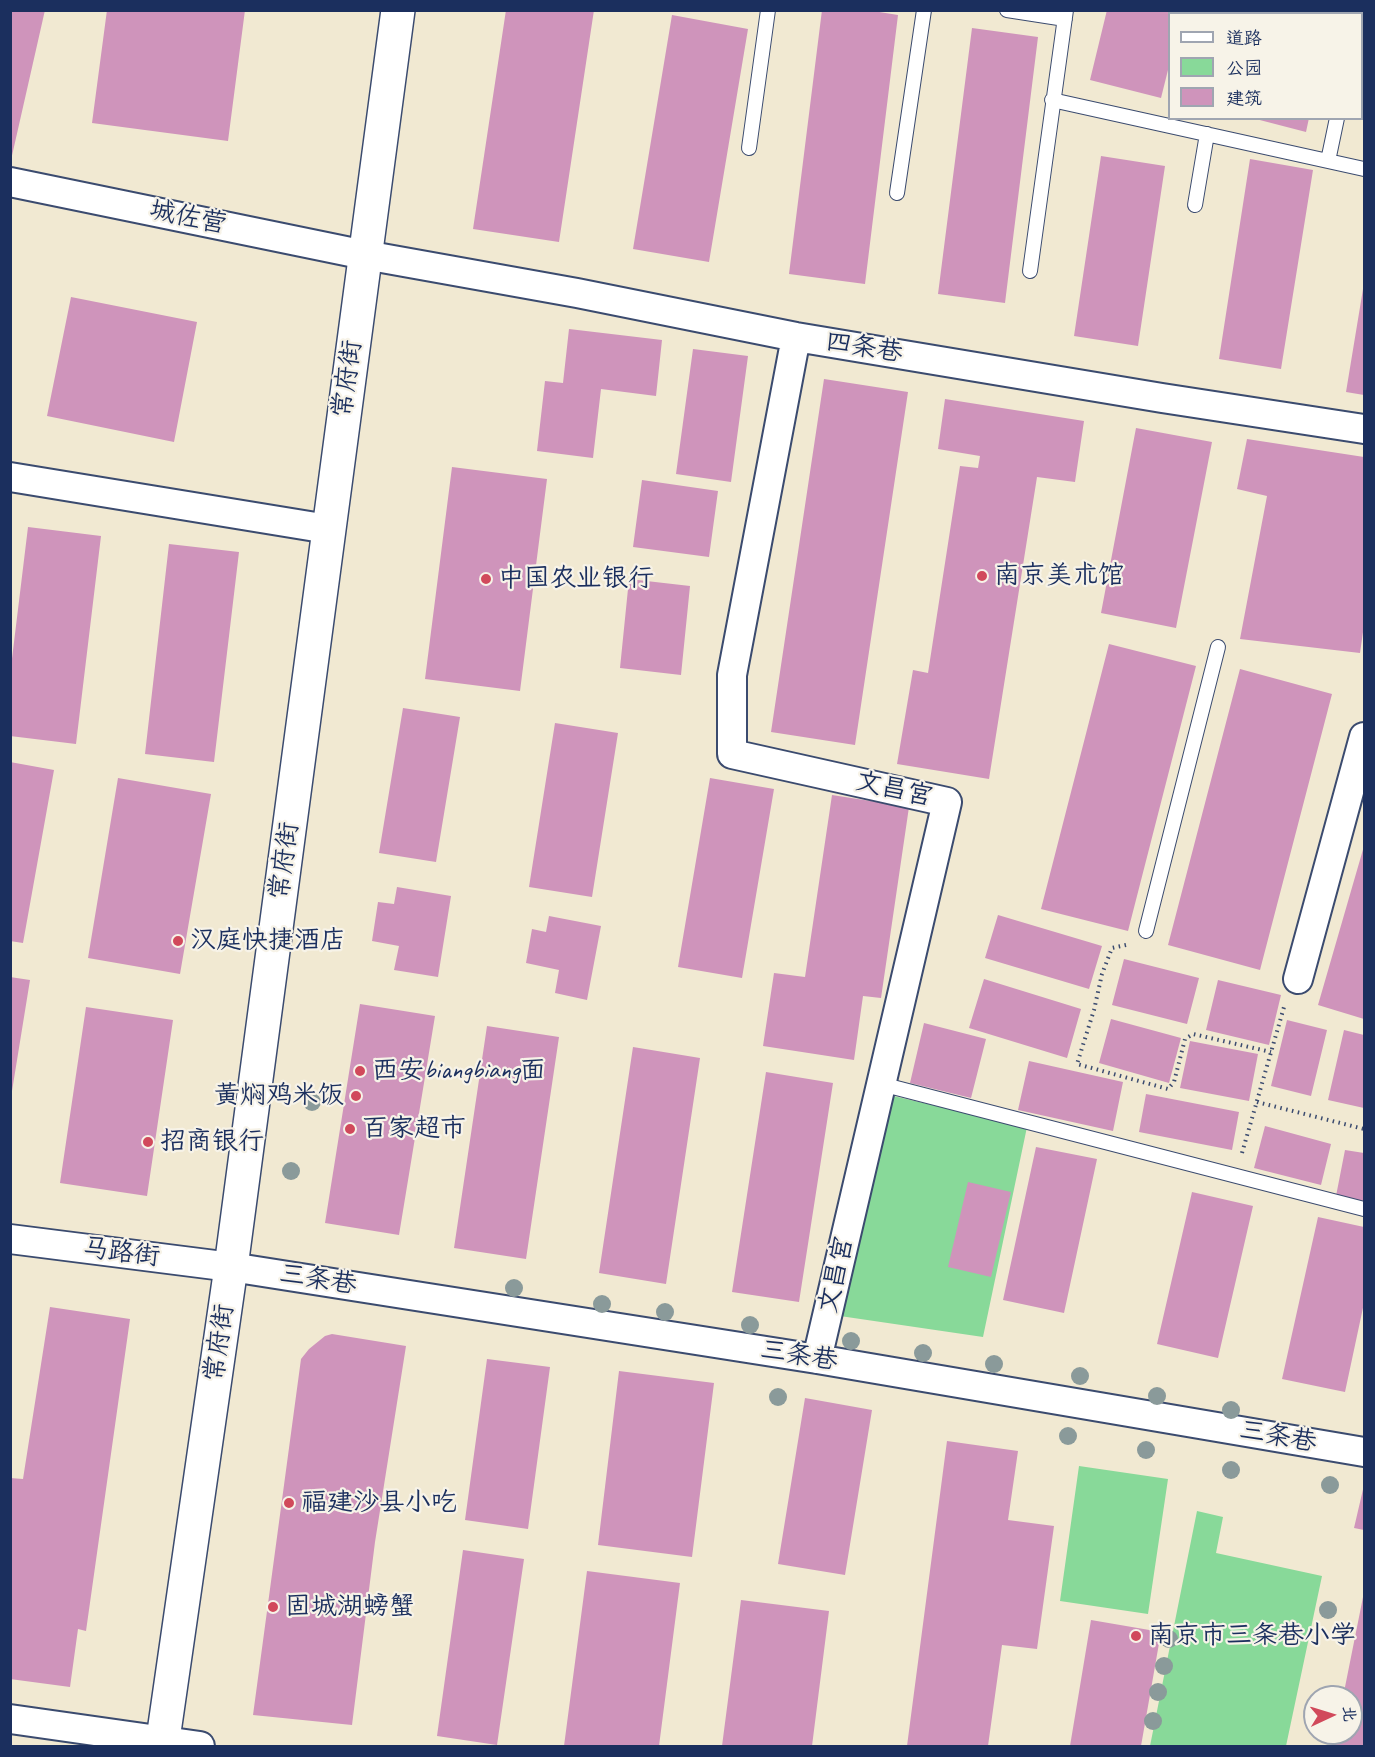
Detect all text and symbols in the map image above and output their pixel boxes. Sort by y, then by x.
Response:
legend [1168,12,1363,120]
text: 道路 [1226,27,1262,49]
text: 公园 [1226,57,1262,79]
text: 建筑 [1226,87,1262,109]
street label: 城佐营 [147,195,229,241]
street label: 四条巷 [823,326,905,370]
street label: 常府街 [327,338,369,420]
place label: 南京美术馆 [994,560,1124,592]
place label: 中国农业银行 [498,563,654,595]
marker: 南京美术馆 [975,569,989,583]
marker: 中国农业银行 [479,572,493,586]
street label: 文昌宫 [852,766,936,814]
street label: 常府街 [264,820,306,902]
place label: 汉庭快捷酒店 [190,925,346,957]
marker: 汉庭快捷酒店 [171,934,185,948]
place label: 西安biangbiang面 [372,1055,546,1087]
marker: 西安biangbiang面 [353,1064,367,1078]
place label: 黄焖鸡米饭 [214,1080,344,1112]
marker: 黄焖鸡米饭 [349,1089,363,1103]
place label: 百家超市 [362,1113,466,1145]
marker: 百家超市 [343,1122,357,1136]
place label: 招商银行 [160,1126,264,1158]
marker: 招商银行 [141,1135,155,1149]
street label: 马路街 [80,1233,162,1273]
street label: 文昌宫 [813,1233,861,1317]
street label: 三条巷 [277,1258,359,1302]
street label: 常府街 [199,1302,241,1384]
street label: 三条巷 [758,1334,840,1378]
street label: 三条巷 [1237,1415,1319,1459]
place label: 福建沙县小吃 [301,1487,457,1519]
marker: 福建沙县小吃 [282,1496,296,1510]
place label: 固城湖螃蟹 [285,1591,415,1623]
marker: 固城湖螃蟹 [266,1600,280,1614]
place label: 南京市三条巷小学 [1148,1620,1356,1652]
marker: 南京市三条巷小学 [1129,1629,1143,1643]
north arrow [1303,1685,1363,1745]
text: 北 [1338,1705,1359,1723]

